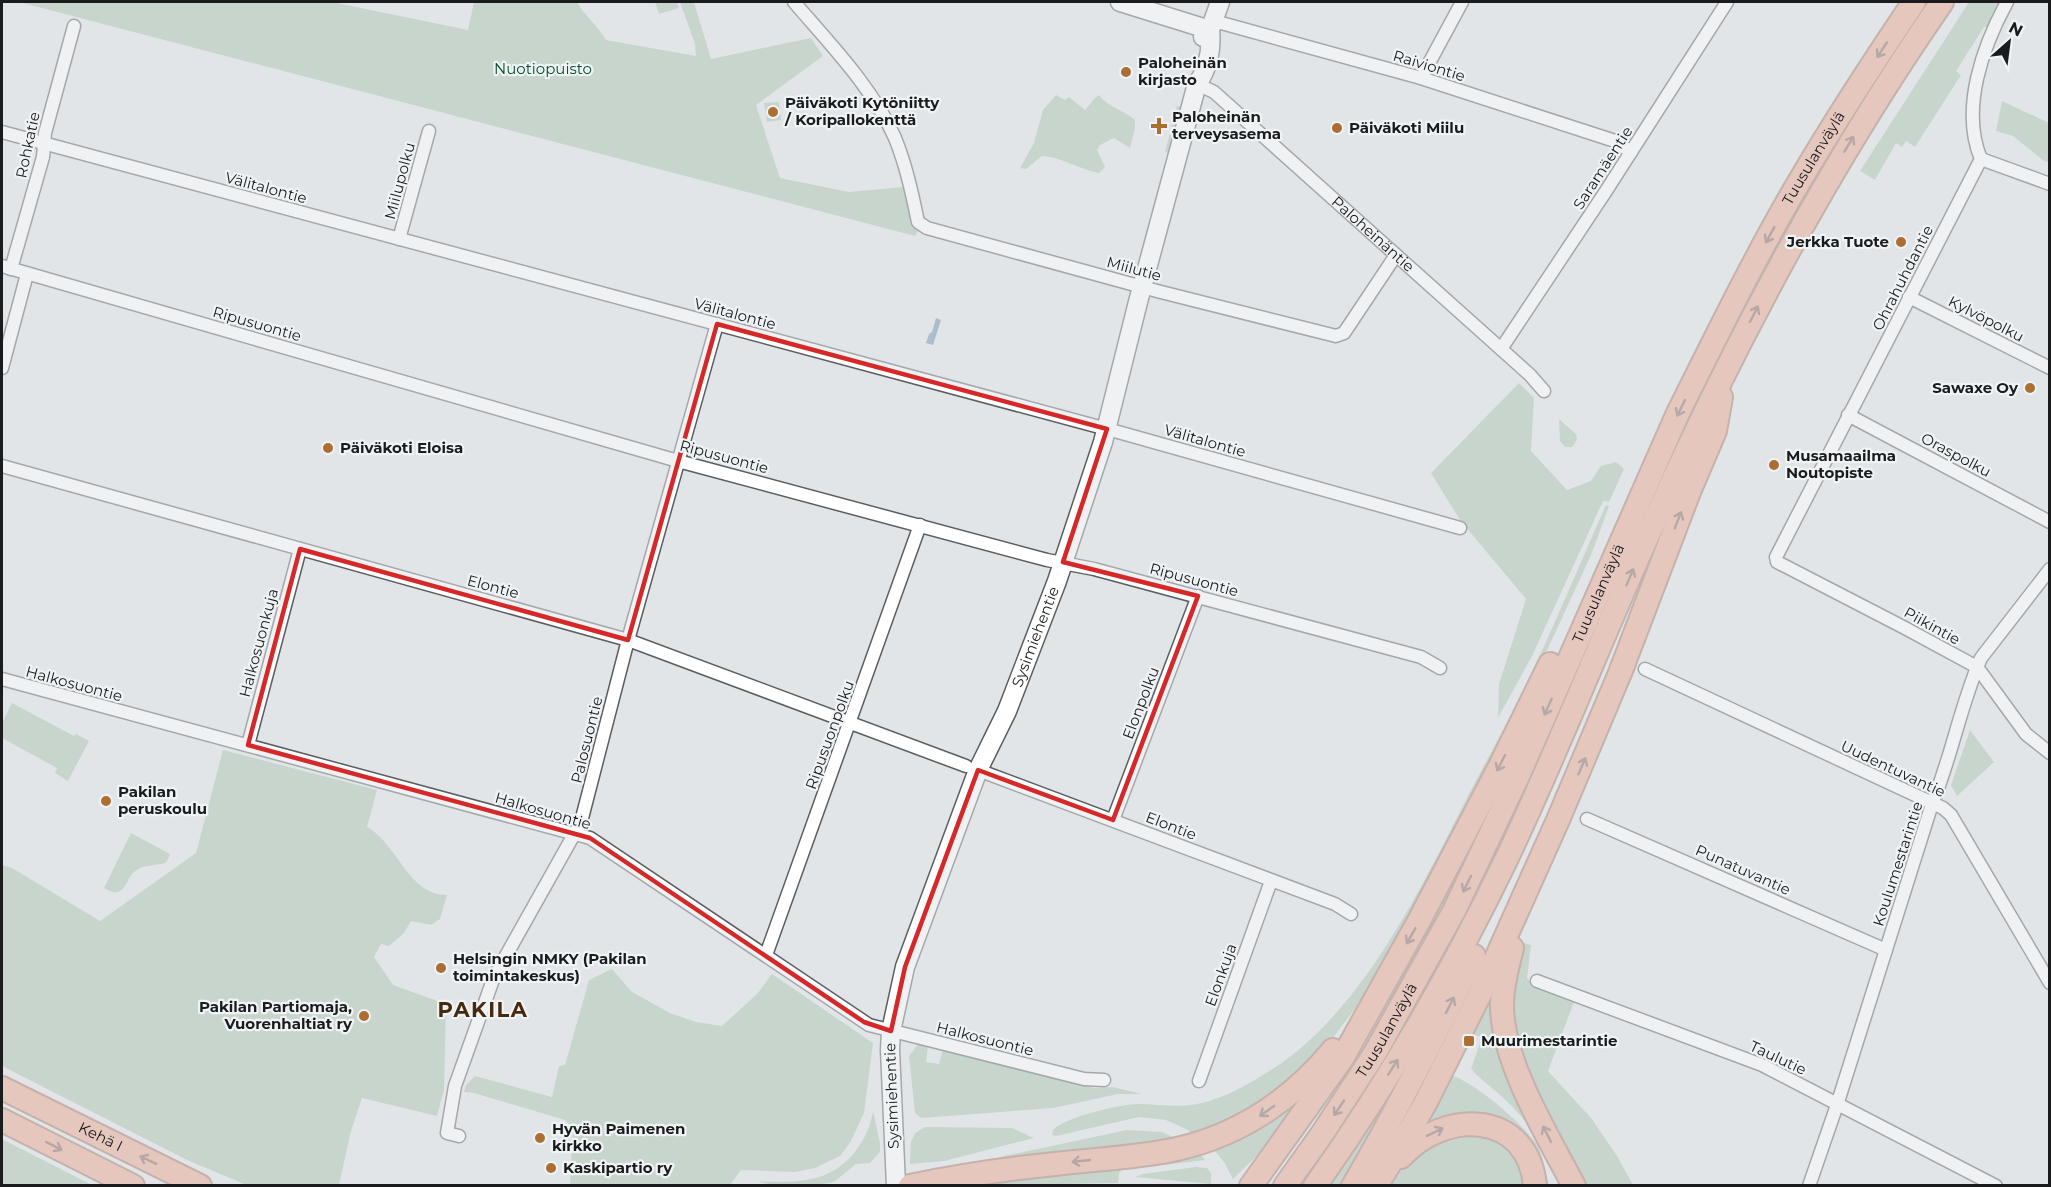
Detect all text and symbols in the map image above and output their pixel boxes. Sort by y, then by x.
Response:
north arrow [1979,12,2039,72]
text: N [2006,18,2026,41]
one-way arrow [1876,42,1888,58]
street label: Raiviontie [1391,46,1468,86]
place label: Paloheinän kirjasto [1138,53,1227,89]
park label: Nuotiopuisto [494,59,592,78]
marker: Paloheinän kirjasto [1119,65,1133,79]
place label: Päiväkoti Kytöniitty / Koripallokenttä [784,93,940,129]
marker: Päiväkoti Kytöniitty / Koripallokenttä [766,105,780,119]
place label: Paloheinän terveysasema [1172,107,1281,143]
street label: Tuusulanväylä [1778,107,1849,208]
street label: Rohkatie [11,110,44,180]
marker: Paloheinän terveysasema [1150,117,1168,135]
place label: Päiväkoti Miilu [1349,118,1464,137]
marker: Päiväkoti Miilu [1330,121,1344,135]
street label: Saramäentie [1569,123,1637,213]
one-way arrow [1844,136,1856,153]
street label: Miilupolku [380,140,419,221]
street label: Välitalontie [223,167,309,208]
street label: Paloheinäntie [1328,192,1418,276]
street label: Ohrahuhdantie [1868,222,1937,334]
one-way arrow [1764,226,1776,243]
place label: Jerkka Tuote [1786,232,1889,251]
marker: Jerkka Tuote [1894,235,1908,249]
street label: Miilutie [1105,252,1163,285]
street label: Kylvöpolku [1945,291,2027,346]
street label: Välitalontie [692,293,778,334]
street label: Ripusuontie [211,302,304,345]
one-way arrow [1748,306,1760,324]
place label: Sawaxe Oy [1932,378,2019,397]
marker: Sawaxe Oy [2023,381,2037,395]
one-way arrow [1674,399,1686,417]
street label: Välitalontie [1162,420,1248,461]
street label: Oraspolku [1918,428,1995,481]
street label: Ripusuontie [678,436,771,478]
place label: Päiväkoti Eloisa [340,438,463,457]
marker: Päiväkoti Eloisa [321,441,335,455]
place label: Musamaailma Noutopiste [1786,446,1896,482]
marker: Musamaailma Noutopiste [1767,458,1781,472]
one-way arrow [1674,512,1685,530]
street label: Tuusulanväylä [1568,541,1628,646]
street label: Ripusuontie [1148,559,1241,601]
one-way arrow [1625,568,1636,586]
street label: Elontie [465,571,521,603]
street label: Sysimiehentie [1007,584,1063,690]
street label: Halkosuonkuja [235,586,282,699]
street label: Piikintie [1901,602,1964,649]
street label: Halkosuontie [24,661,125,706]
street label: Elonpolku [1118,664,1163,742]
street label: Ripusuonpolku [801,678,858,792]
street label: Palosuontie [567,694,606,785]
one-way arrow [1542,697,1553,716]
street label: Uudentuvantie [1838,736,1949,801]
one-way arrow [1495,754,1506,772]
one-way arrow [1577,757,1588,776]
place label: Pakilan peruskoulu [118,782,207,818]
street label: Halkosuontie [493,788,593,833]
marker: Pakilan peruskoulu [99,794,113,808]
street label: Koulumestarintie [1868,799,1927,929]
street label: Elontie [1143,807,1199,844]
street label: Punatuvantie [1693,840,1794,899]
one-way arrow [1461,875,1472,893]
one-way arrow [1405,927,1417,944]
street label: Elonkuja [1200,941,1241,1009]
place label: Helsingin NMKY (Pakilan toimintakeskus) [453,949,647,985]
marker: Helsingin NMKY (Pakilan toimintakeskus) [434,961,448,975]
street label: Tuusulanväylä [1351,979,1421,1081]
one-way arrow [1445,996,1456,1014]
place label: Pakilan Partiomaja, Vuorenhaltiat ry [199,997,353,1033]
district label: PAKILA [438,997,528,1022]
marker: Pakilan Partiomaja, Vuorenhaltiat ry [357,1009,371,1023]
street label: Halkosuontie [935,1017,1036,1060]
place label: Muurimestarintie [1481,1031,1617,1050]
marker: Muurimestarintie [1462,1034,1476,1048]
street label: Taulutie [1747,1036,1810,1079]
street label: Sysimiehentie [880,1043,903,1149]
one-way arrow [1388,1059,1400,1076]
one-way arrow [1333,1099,1345,1116]
one-way arrow [1259,1105,1275,1117]
street label: Kehä I [76,1117,126,1155]
place label: Hyvän Paimenen kirkko [552,1119,685,1155]
one-way arrow [1541,1125,1552,1143]
one-way arrow [1426,1126,1444,1138]
marker: Hyvän Paimenen kirkko [533,1131,547,1145]
one-way arrow [44,1141,62,1153]
one-way arrow [139,1154,157,1165]
one-way arrow [1072,1156,1091,1167]
place label: Kaskipartio ry [563,1158,673,1177]
marker: Kaskipartio ry [544,1161,558,1175]

